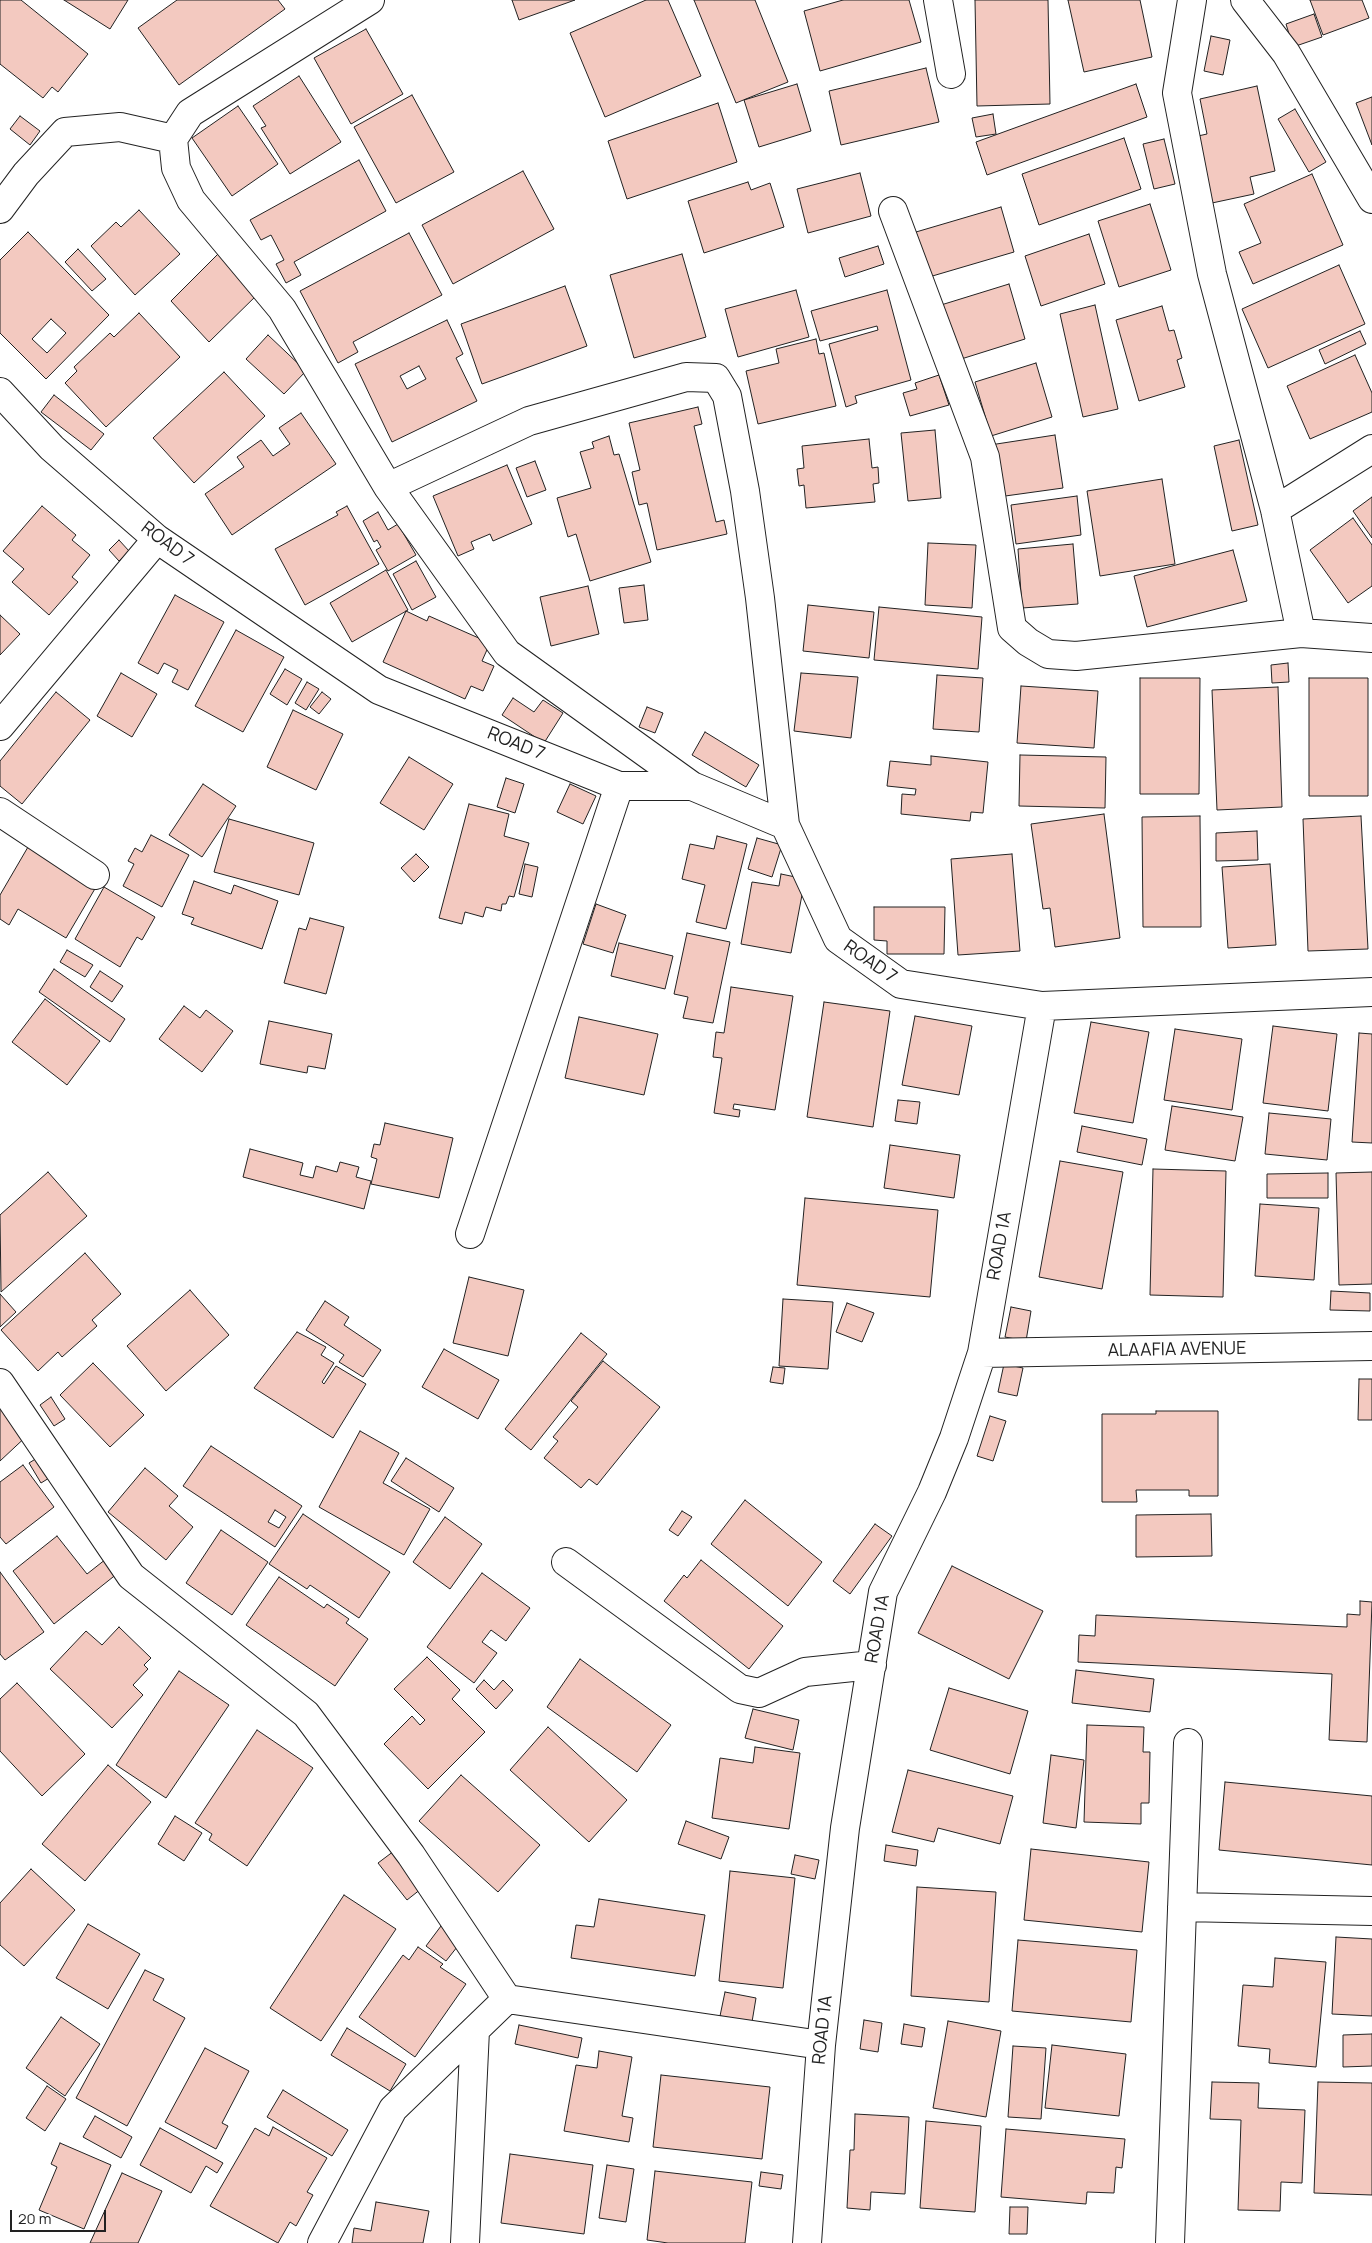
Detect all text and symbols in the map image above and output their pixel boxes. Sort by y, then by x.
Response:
street label: ROAD 7 [136,517,198,571]
street label: ROAD 7 [484,723,548,765]
street label: ROAD 7 [839,936,901,988]
street label: ROAD 1A [983,1210,1017,1282]
street label: ALAAFIA AVENUE [1107,1338,1247,1362]
street label: ROAD 1A [861,1593,895,1665]
street label: ROAD 1A [809,1994,837,2066]
scale bar [12,2200,109,2232]
text: 20 m [18,2208,51,2229]

